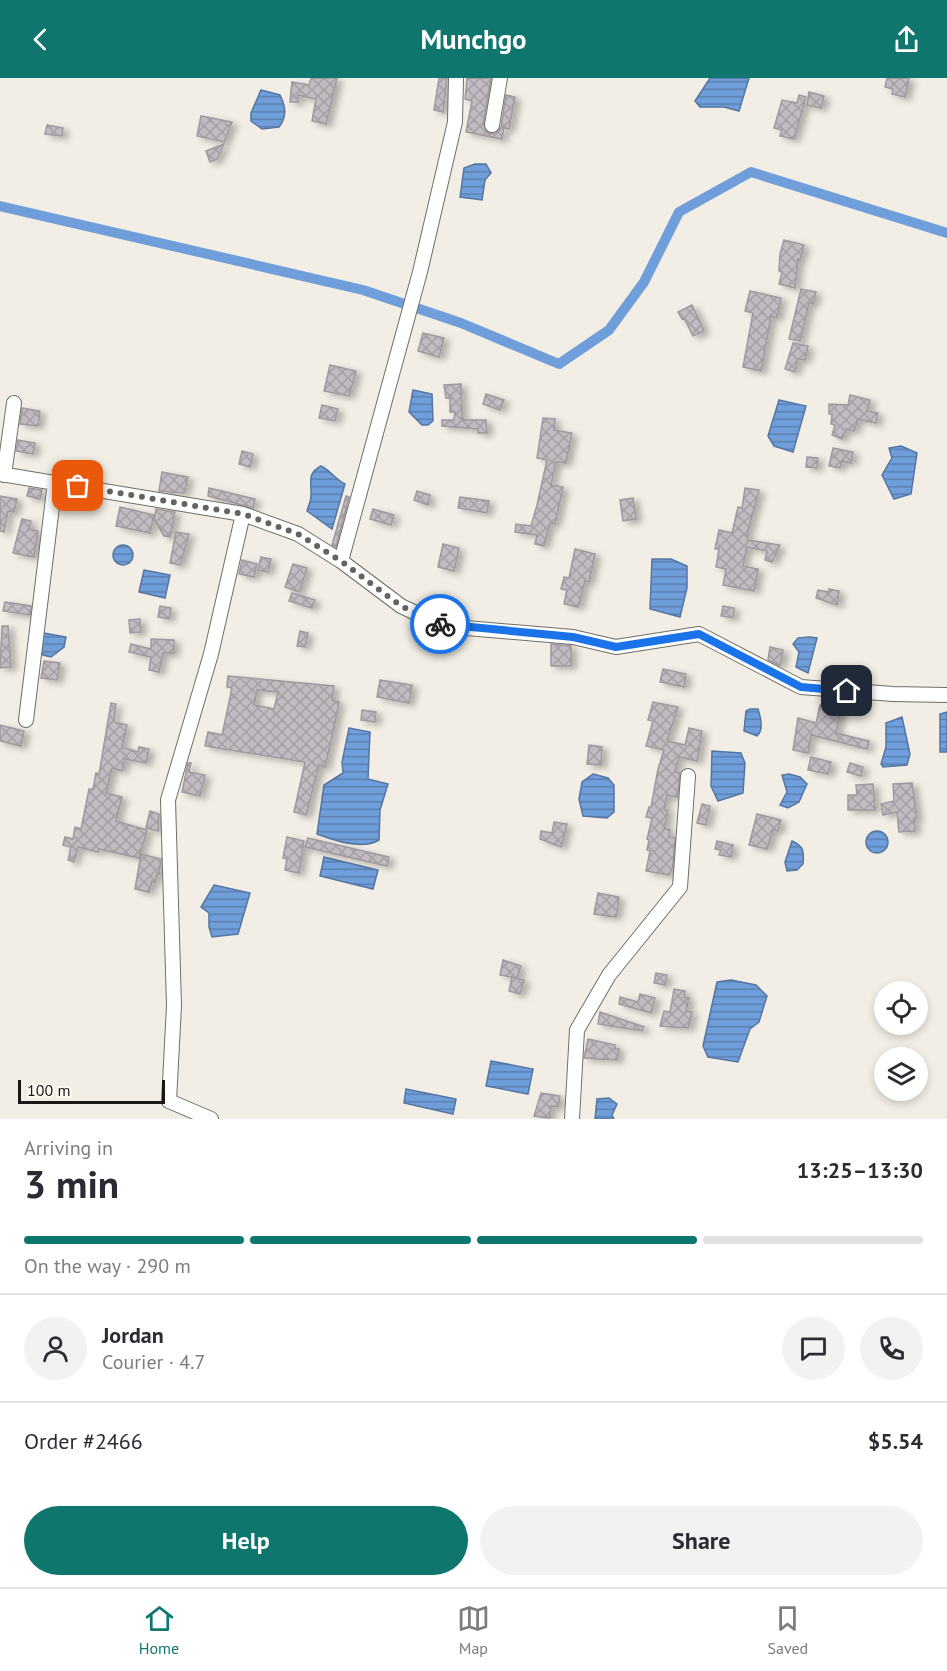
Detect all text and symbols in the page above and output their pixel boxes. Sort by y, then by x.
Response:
text: Munchgo [420,22,527,56]
icon: back [24,23,57,56]
icon: share [890,23,923,56]
pin [52,460,103,511]
icon: bag [61,469,94,502]
courier [410,594,470,654]
icon: bike [424,608,457,641]
pin [821,665,872,716]
icon: home [830,674,863,707]
map controls [874,981,928,1101]
button: locate [874,981,928,1035]
button: layers [874,1047,928,1101]
scale bar [18,1077,165,1104]
text: 100 m [27,1080,70,1100]
text: Arriving in [24,1135,113,1161]
text: 13:25–13:30 [797,1156,923,1184]
text: 3 min [24,1158,119,1209]
text: On the way · 290 m [24,1253,191,1279]
button: person [24,1317,87,1380]
button: chat [782,1317,845,1380]
button: phone [860,1317,923,1380]
text: Jordan [102,1321,164,1349]
text: Courier · 4.7 [102,1349,205,1375]
text: Order #2466 [24,1427,143,1455]
text: $5.54 [868,1427,923,1455]
button: Help [24,1506,468,1575]
button: Share [480,1506,923,1575]
tab: Home [139,1602,179,1658]
tab: Map [457,1602,490,1658]
tab: Saved [767,1602,808,1658]

